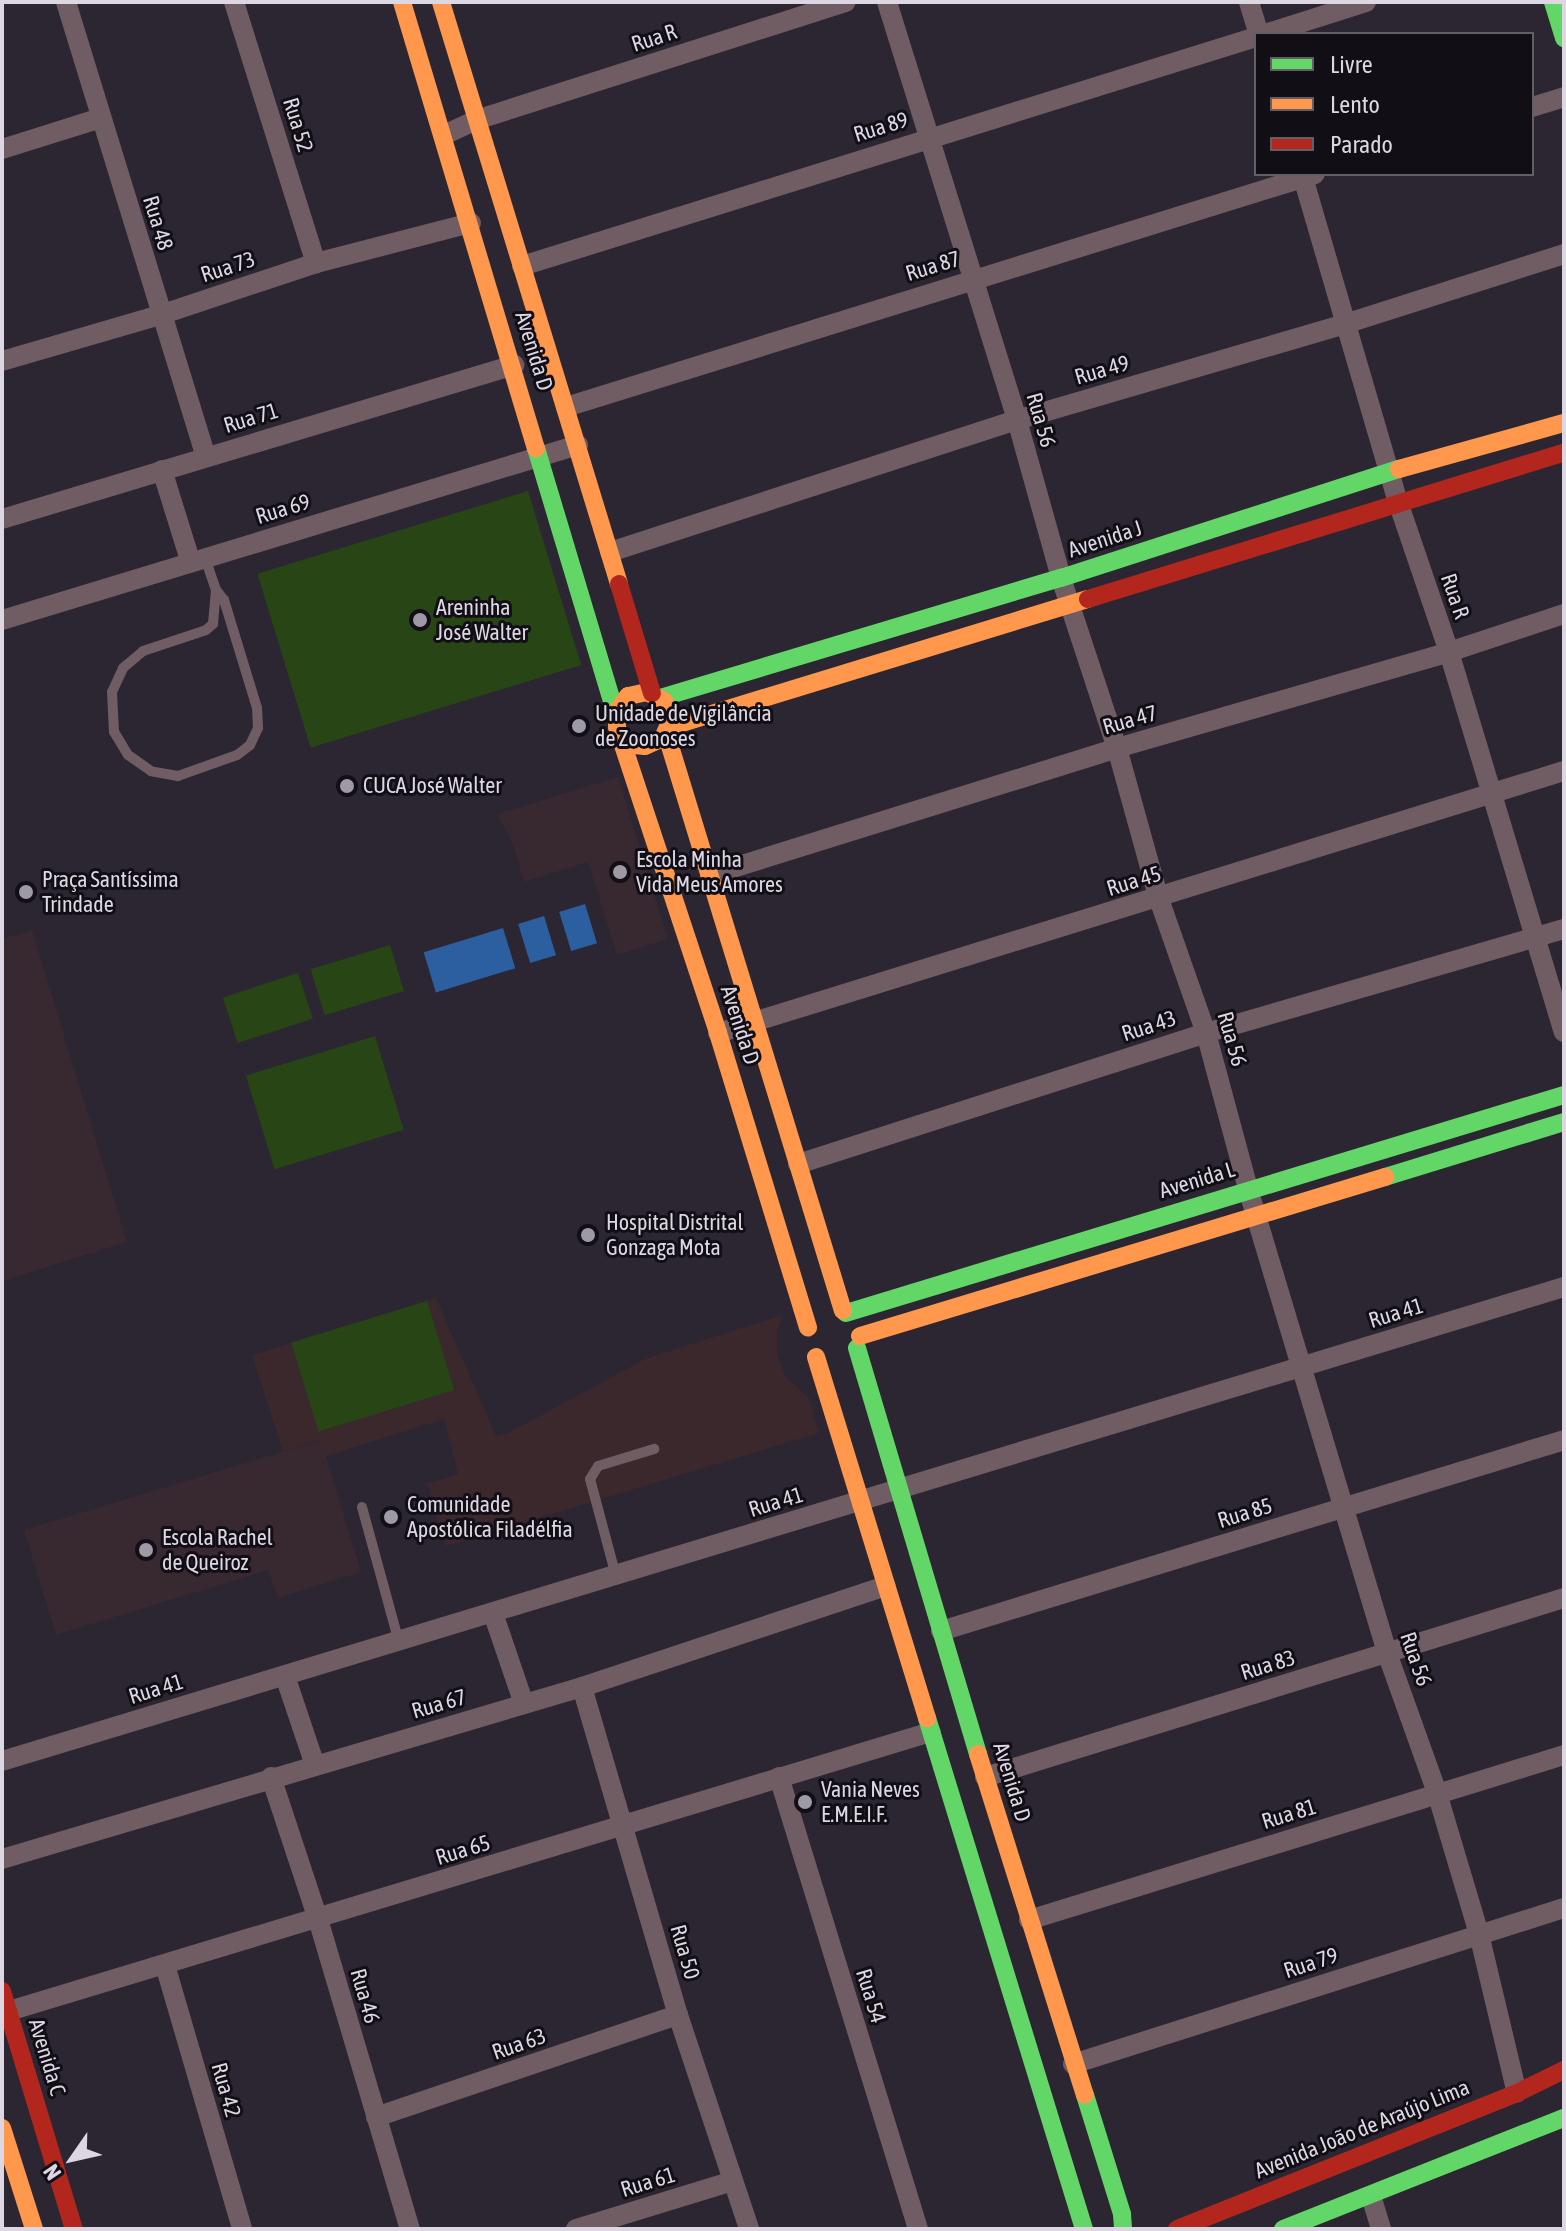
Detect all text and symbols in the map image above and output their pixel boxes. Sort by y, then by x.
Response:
street label: Rua R [628,18,680,58]
legend [1254,32,1534,176]
text: Livre [1330,51,1373,78]
text: Lento [1330,91,1380,118]
street label: Rua 52 [277,95,319,155]
street label: Rua 89 [851,106,911,148]
text: Parado [1330,131,1393,158]
street label: Rua 48 [137,193,179,253]
street label: Rua 87 [903,245,963,287]
street label: Rua 73 [198,246,258,288]
street label: Avenida D [509,308,559,394]
street label: Rua 49 [1072,350,1132,390]
street label: Rua 56 [1021,390,1061,450]
street label: Rua 71 [221,397,281,439]
street label: Rua 69 [253,488,313,530]
street label: Avenida J [1065,515,1145,563]
street label: Rua R [1435,570,1475,622]
place label: Areninha José Walter [436,594,528,646]
marker: Areninha José Walter [411,611,429,629]
place label: Unidade de Vigilância de Zoonoses [595,700,772,752]
street label: Rua 47 [1100,700,1160,740]
marker: Unidade de Vigilância de Zoonoses [570,717,588,735]
place label: CUCA José Walter [363,773,502,799]
marker: CUCA José Walter [338,777,356,795]
place label: Escola Minha Vida Meus Amores [636,846,783,898]
street label: Rua 45 [1104,860,1164,902]
marker: Escola Minha Vida Meus Amores [611,863,629,881]
place label: Praça Santíssima Trindade [42,866,179,918]
marker: Praça Santíssima Trindade [17,883,35,901]
street label: Avenida D [715,982,765,1068]
street label: Rua 43 [1119,1005,1179,1047]
street label: Rua 56 [1212,1009,1252,1069]
street label: Avenida L [1156,1156,1238,1204]
place label: Hospital Distrital Gonzaga Mota [606,1209,743,1260]
marker: Hospital Distrital Gonzaga Mota [577,1224,599,1246]
street label: Rua 41 [1366,1292,1426,1334]
street label: Rua 41 [746,1481,806,1523]
place label: Comunidade Apostólica Filadélfia [407,1491,573,1542]
street label: Rua 85 [1215,1492,1275,1534]
marker: Comunidade Apostólica Filadélfia [382,1508,400,1526]
place label: Escola Rachel de Queiroz [162,1524,273,1576]
marker: Escola Rachel de Queiroz [137,1541,155,1559]
street label: Rua 56 [1394,1628,1438,1690]
street label: Rua 83 [1238,1644,1298,1686]
street label: Rua 41 [126,1668,186,1710]
street label: Rua 67 [409,1684,469,1724]
street label: Avenida D [987,1739,1037,1825]
place label: Vania Neves E.M.E.I.F. [821,1776,920,1828]
marker: Vania Neves E.M.E.I.F. [796,1793,814,1811]
street label: Rua 81 [1259,1793,1319,1835]
street label: Rua 65 [433,1829,493,1871]
street label: Rua 50 [665,1922,705,1982]
street label: Rua 79 [1281,1942,1341,1984]
street label: Rua 46 [345,1966,385,2026]
street label: Rua 54 [850,1966,892,2026]
street label: Avenida C [23,2015,71,2099]
street label: Rua 63 [488,2022,550,2066]
street label: Rua 42 [206,2060,246,2120]
street label: Avenida João de Araújo Lima [1251,2074,1473,2184]
north arrow [32,2119,112,2199]
text: N [38,2160,67,2185]
street label: Rua 61 [618,2161,678,2203]

